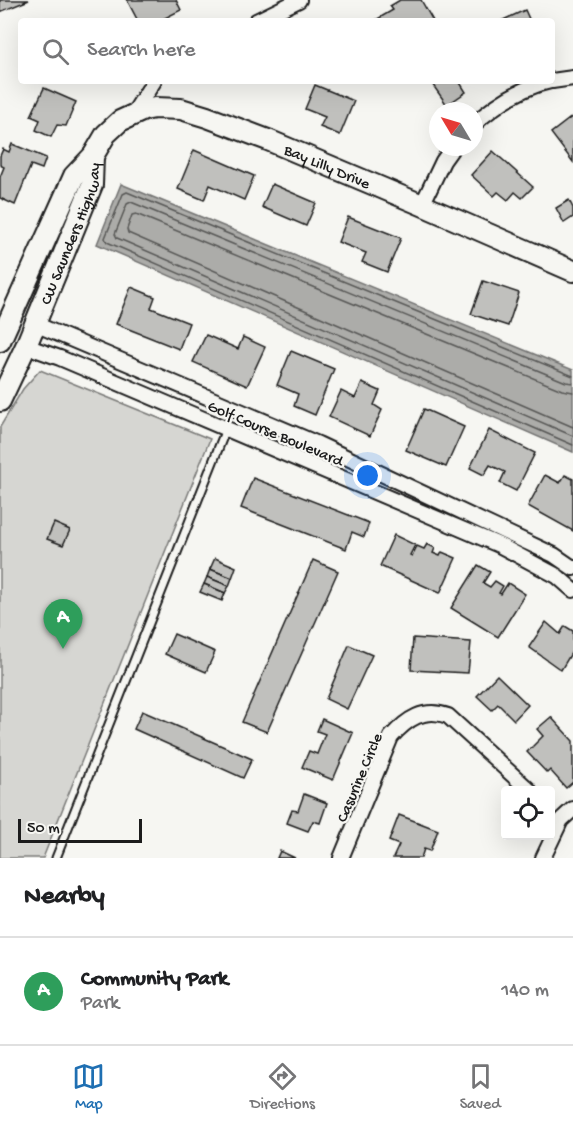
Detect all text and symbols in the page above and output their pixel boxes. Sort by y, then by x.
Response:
search box [18,18,555,84]
icon: search [39,35,72,68]
text: Search here [87,38,195,64]
north arrow [429,102,483,156]
street label: Bay Lilly Drive [280,141,373,195]
street label: CW Saunders Highway [38,163,106,308]
street label: Golf Course Boulevard [204,398,347,473]
your location [353,461,382,490]
pin: A [44,600,82,649]
street label: Casurine Circle [334,730,389,826]
map controls [501,786,555,840]
button: locate [501,786,555,840]
scale bar [18,816,142,844]
text: 50 m [27,820,60,839]
text: Nearby [24,882,105,913]
text: Community Park [81,967,228,993]
text: A [38,980,49,1003]
text: 140 m [501,980,549,1003]
text: Park [81,993,119,1016]
tab: Map [72,1060,105,1115]
tab: Directions [250,1060,315,1115]
tab: Saved [460,1060,501,1115]

